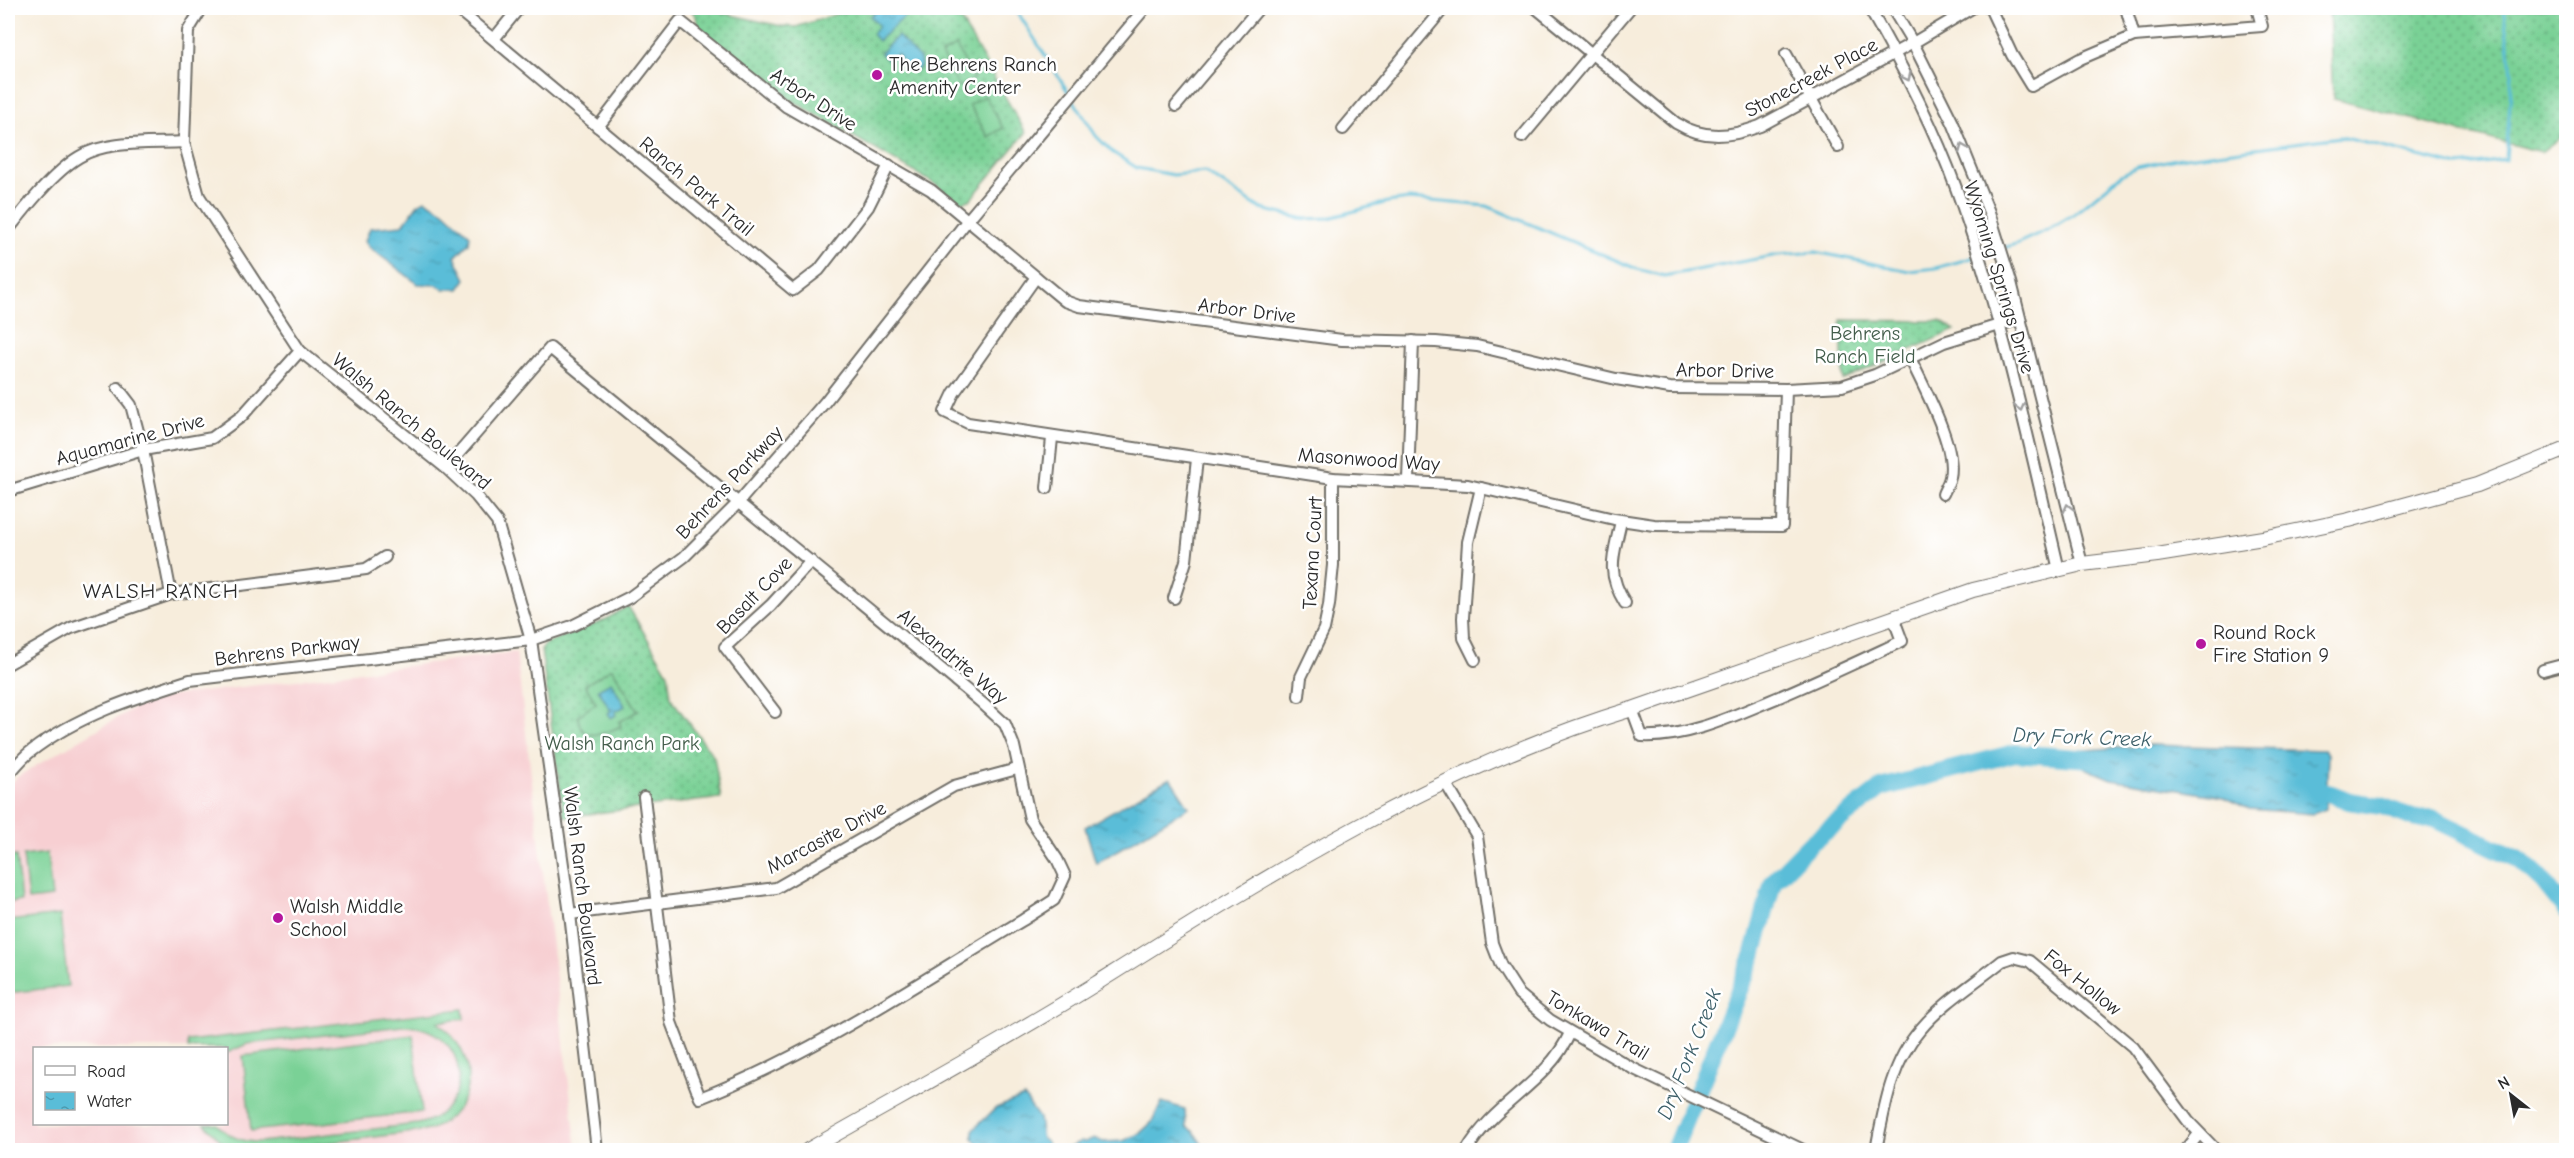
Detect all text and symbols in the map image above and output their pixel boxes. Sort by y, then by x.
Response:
street label: Stonecreek Place [1741,33,1882,122]
place label: The Behrens Ranch Amenity Center [889,53,1057,99]
street label: Arbor Drive [766,63,861,136]
marker: The Behrens Ranch Amenity Center [870,68,884,82]
one-way arrow [1899,71,1911,82]
street label: Ranch Park Trail [635,132,759,241]
one-way arrow [1958,143,1970,154]
street label: Wyoming Springs Drive [1959,178,2040,376]
street label: Arbor Drive [1197,293,1297,328]
park label: Behrens Ranch Field [1814,322,1916,368]
street label: Walsh Ranch Boulevard [328,348,496,495]
street label: Arbor Drive [1676,358,1774,383]
one-way arrow [2013,402,2026,412]
street label: Aquamarine Drive [53,409,207,470]
street label: Behrens Parkway [671,421,788,544]
street label: Masonwood Way [1297,443,1441,476]
street label: Texana Court [1298,495,1327,610]
one-way arrow [2063,503,2076,513]
street label: Basalt Cove [712,552,797,639]
district label: WALSH RANCH [83,579,239,603]
street label: Alexandrite Way [893,604,1012,709]
place label: Round Rock Fire Station 9 [2213,621,2329,667]
street label: Behrens Parkway [213,630,361,671]
marker: Round Rock Fire Station 9 [2194,637,2208,651]
water label: Dry Fork Creek [2012,723,2152,751]
park label: Walsh Ranch Park [545,732,700,755]
street label: Walsh Ranch Boulevard [559,785,606,987]
street label: Marcasite Drive [763,796,890,879]
place label: Walsh Middle School [290,895,403,941]
marker: Walsh Middle School [271,911,285,925]
street label: Fox Hollow [2039,944,2126,1021]
water label: Dry Fork Creek [1652,985,1726,1123]
street label: Tonkawa Trail [1542,986,1653,1065]
legend [33,1047,228,1125]
text: Road [87,1061,126,1082]
north arrow [2481,1065,2541,1125]
text: N [2495,1073,2513,1093]
text: Water [87,1091,132,1112]

